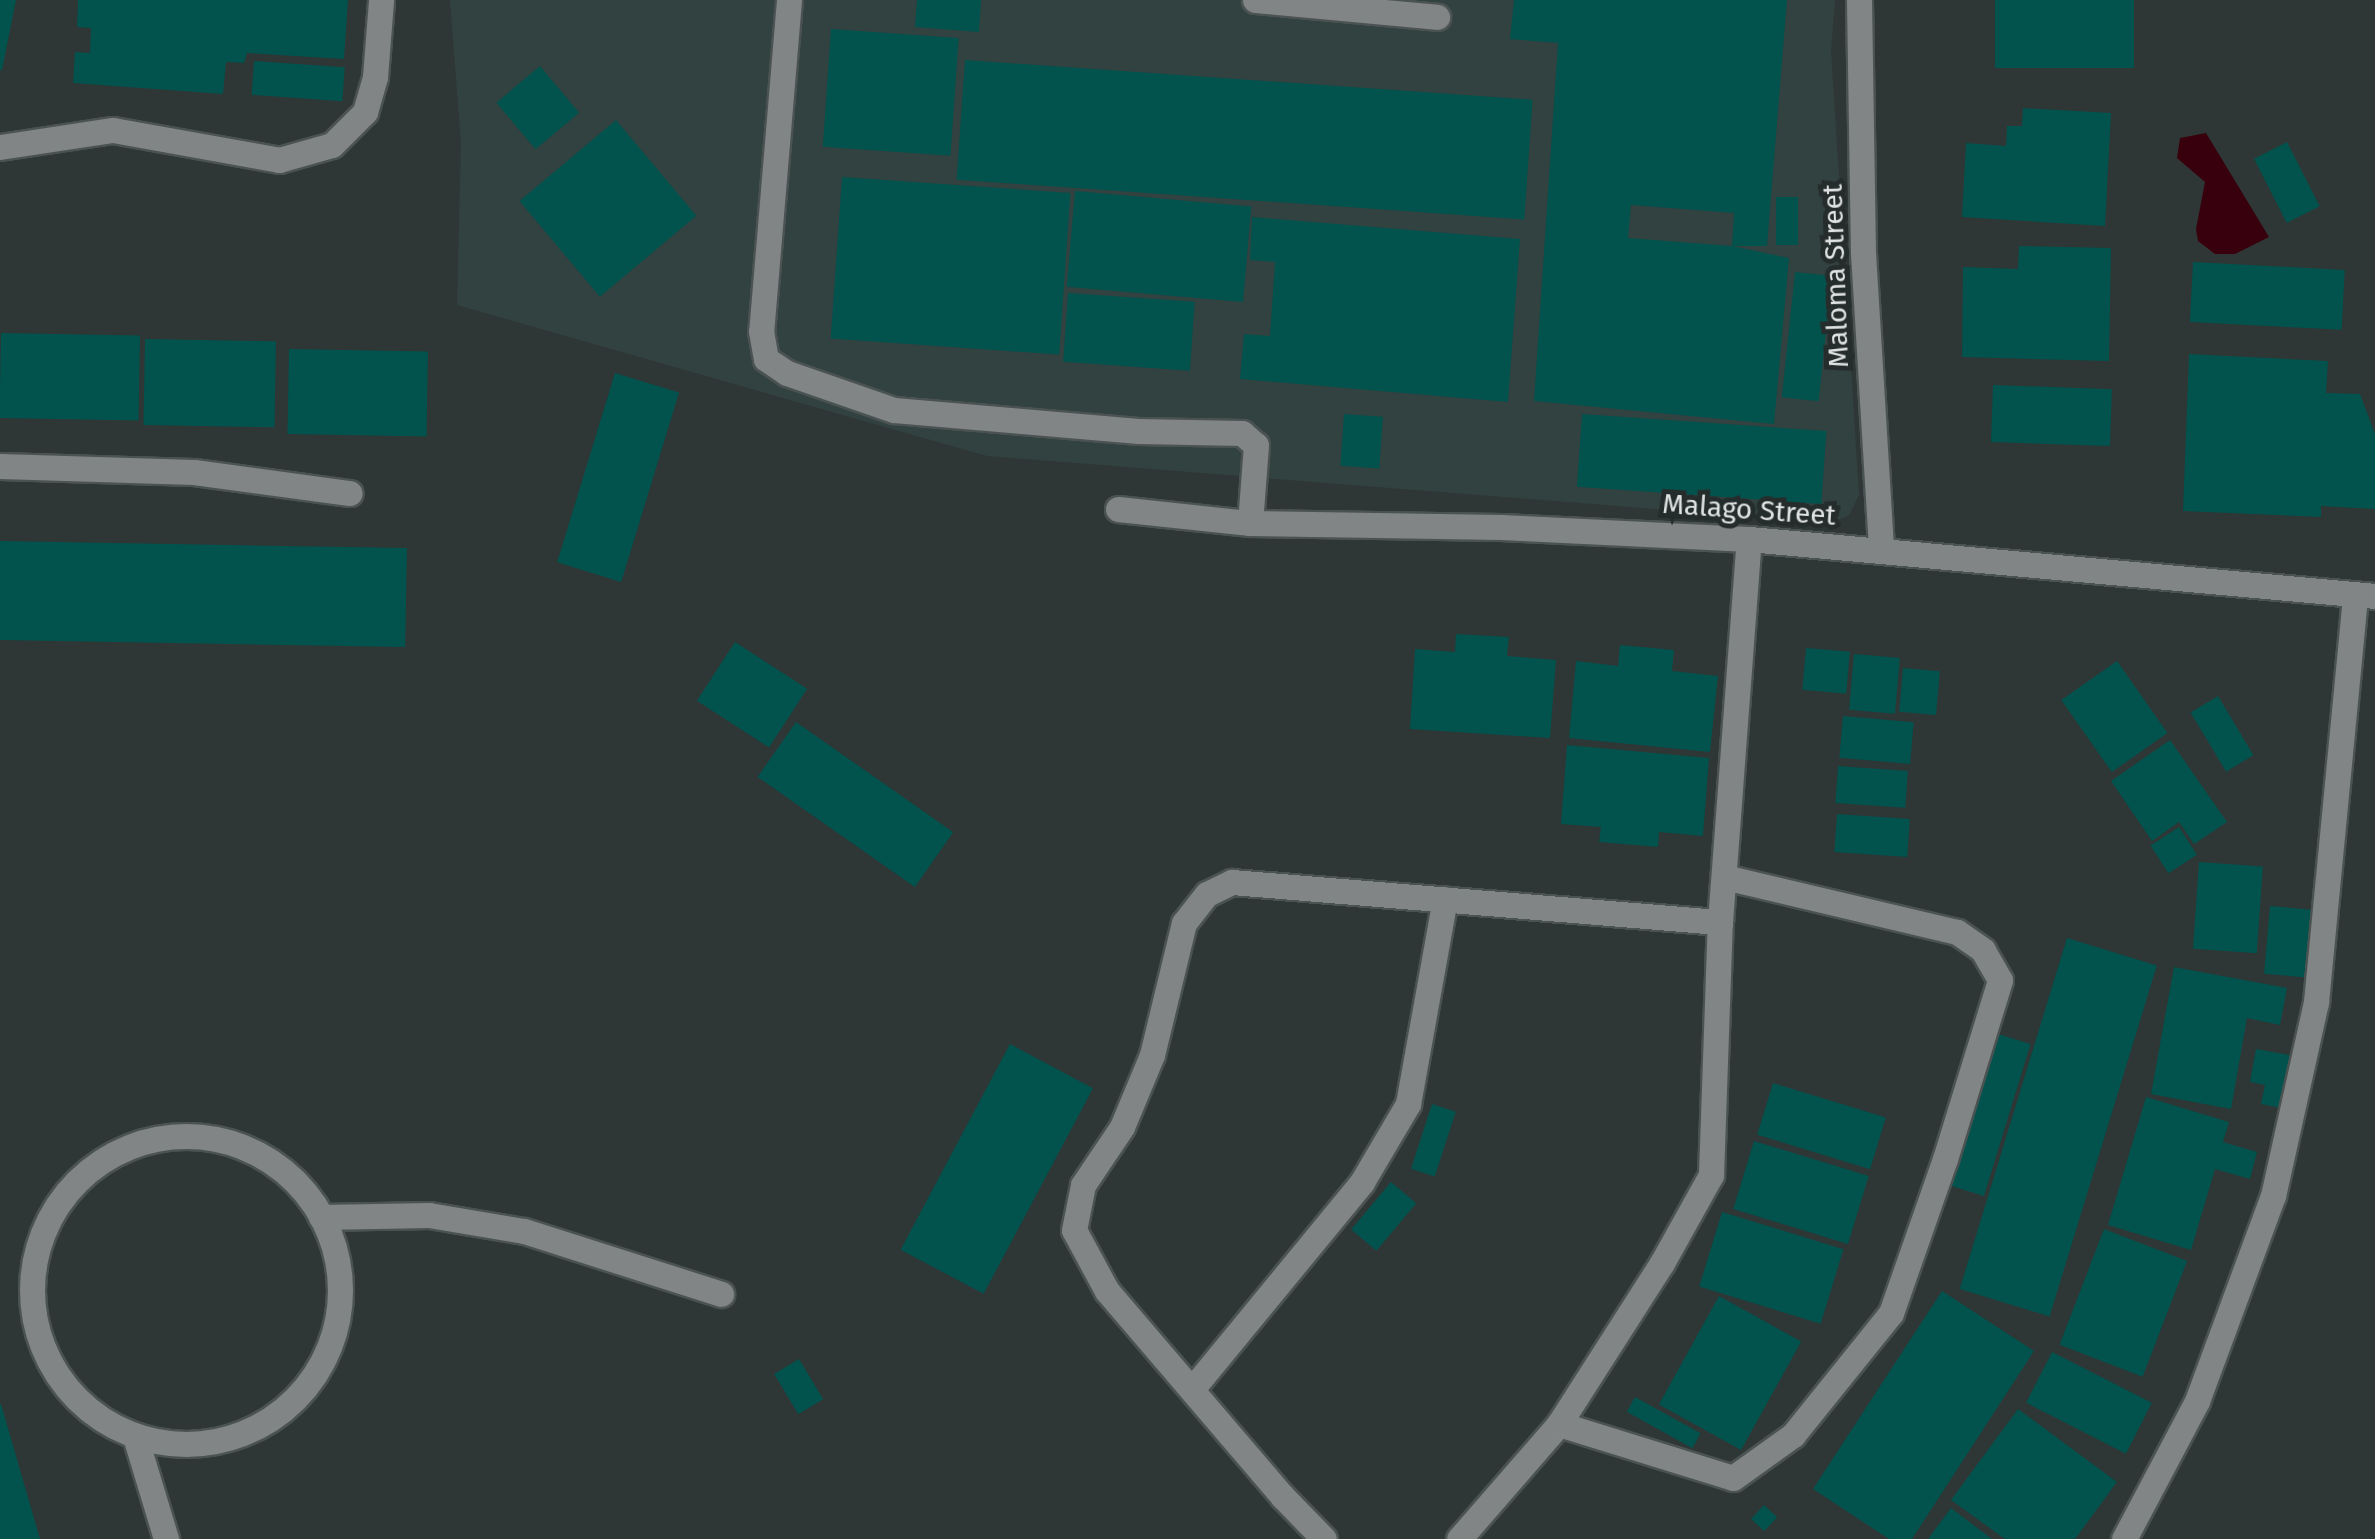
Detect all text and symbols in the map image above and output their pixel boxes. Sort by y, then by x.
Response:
street label: Maloma Street [1816,184,1856,368]
street label: Malago Street [1661,487,1837,533]

